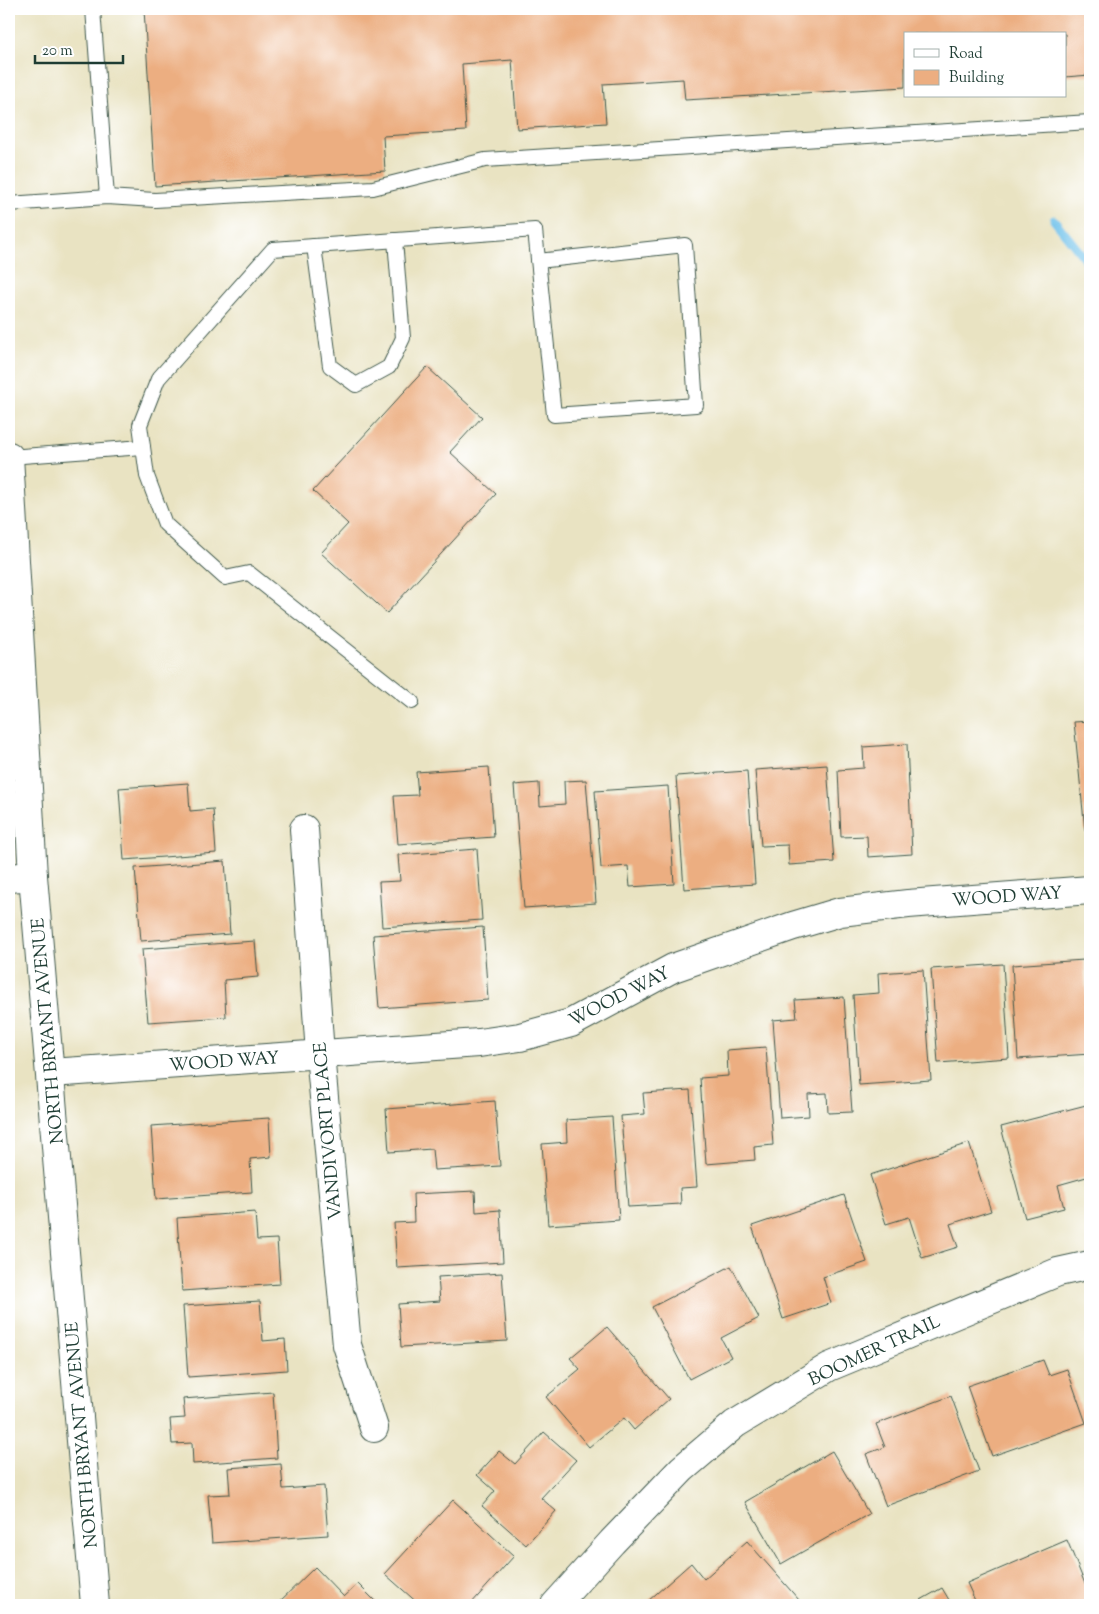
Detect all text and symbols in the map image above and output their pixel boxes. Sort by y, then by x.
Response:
scale bar [35,32,122,64]
legend [904,32,1066,98]
text: 20 m [42,41,73,62]
text: Road [949,44,983,65]
text: Building [949,68,1004,89]
street label: WOOD WAY [951,881,1063,915]
street label: NORTH BRYANT AVENUE [26,917,72,1145]
street label: WOOD WAY [565,961,675,1034]
street label: VANDIVORT PLACE [308,1041,350,1221]
street label: WOOD WAY [168,1046,280,1080]
street label: BOOMER TRAIL [805,1310,945,1394]
street label: NORTH BRYANT AVENUE [60,1321,106,1549]

